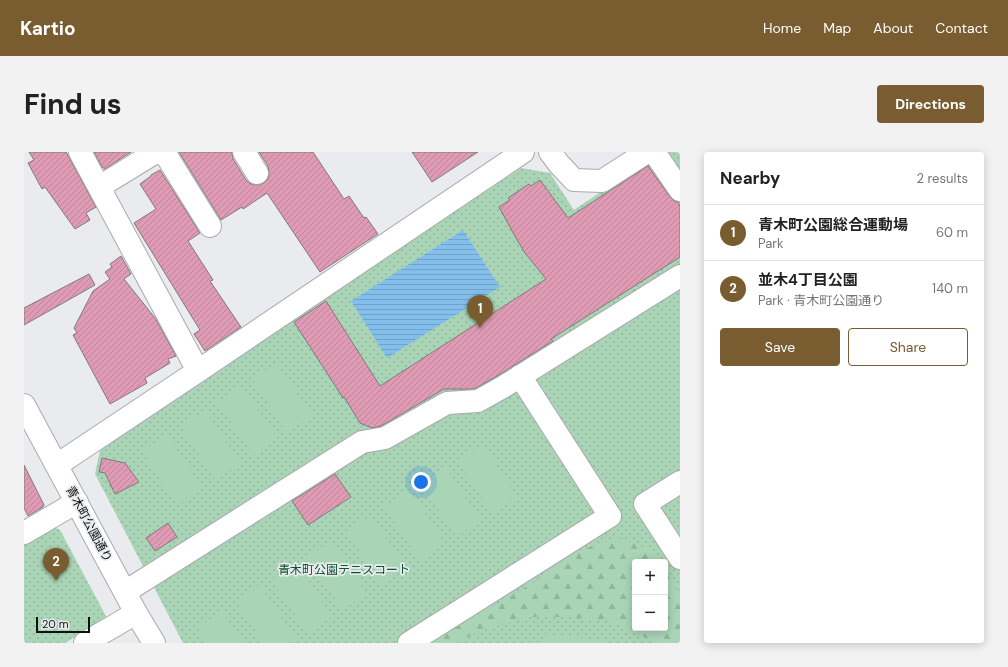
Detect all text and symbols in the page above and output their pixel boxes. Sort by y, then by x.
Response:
text: Kartio [20,16,76,41]
text: Home [763,19,801,37]
text: Map [823,19,851,37]
text: About [873,19,913,37]
text: Contact [935,19,988,37]
button: Directions [877,85,984,123]
text: Find us [24,86,122,123]
text: Nearby [720,167,780,189]
text: 2 results [917,170,968,187]
text: 青木町公園総合運動場 [758,215,908,235]
text: 1 [731,224,735,241]
text: 60 m [936,224,968,241]
text: Park [758,235,784,252]
text: 並木4丁目公園 [758,270,858,290]
text: 2 [729,280,737,297]
text: 140 m [932,280,968,297]
text: Park · 青木町公園通り [758,292,884,309]
pin: 1 [467,295,493,328]
button: Save [720,328,840,366]
button: Share [848,328,968,366]
your location [411,472,431,492]
street label: 青木町公園通り [62,483,116,565]
pin: 2 [43,548,69,581]
map controls [632,559,668,631]
button: + [632,559,668,595]
park label: 青木町公園テニスコート [278,562,410,578]
button: − [632,595,668,631]
scale bar [36,615,90,634]
text: 20 m [42,617,68,631]

